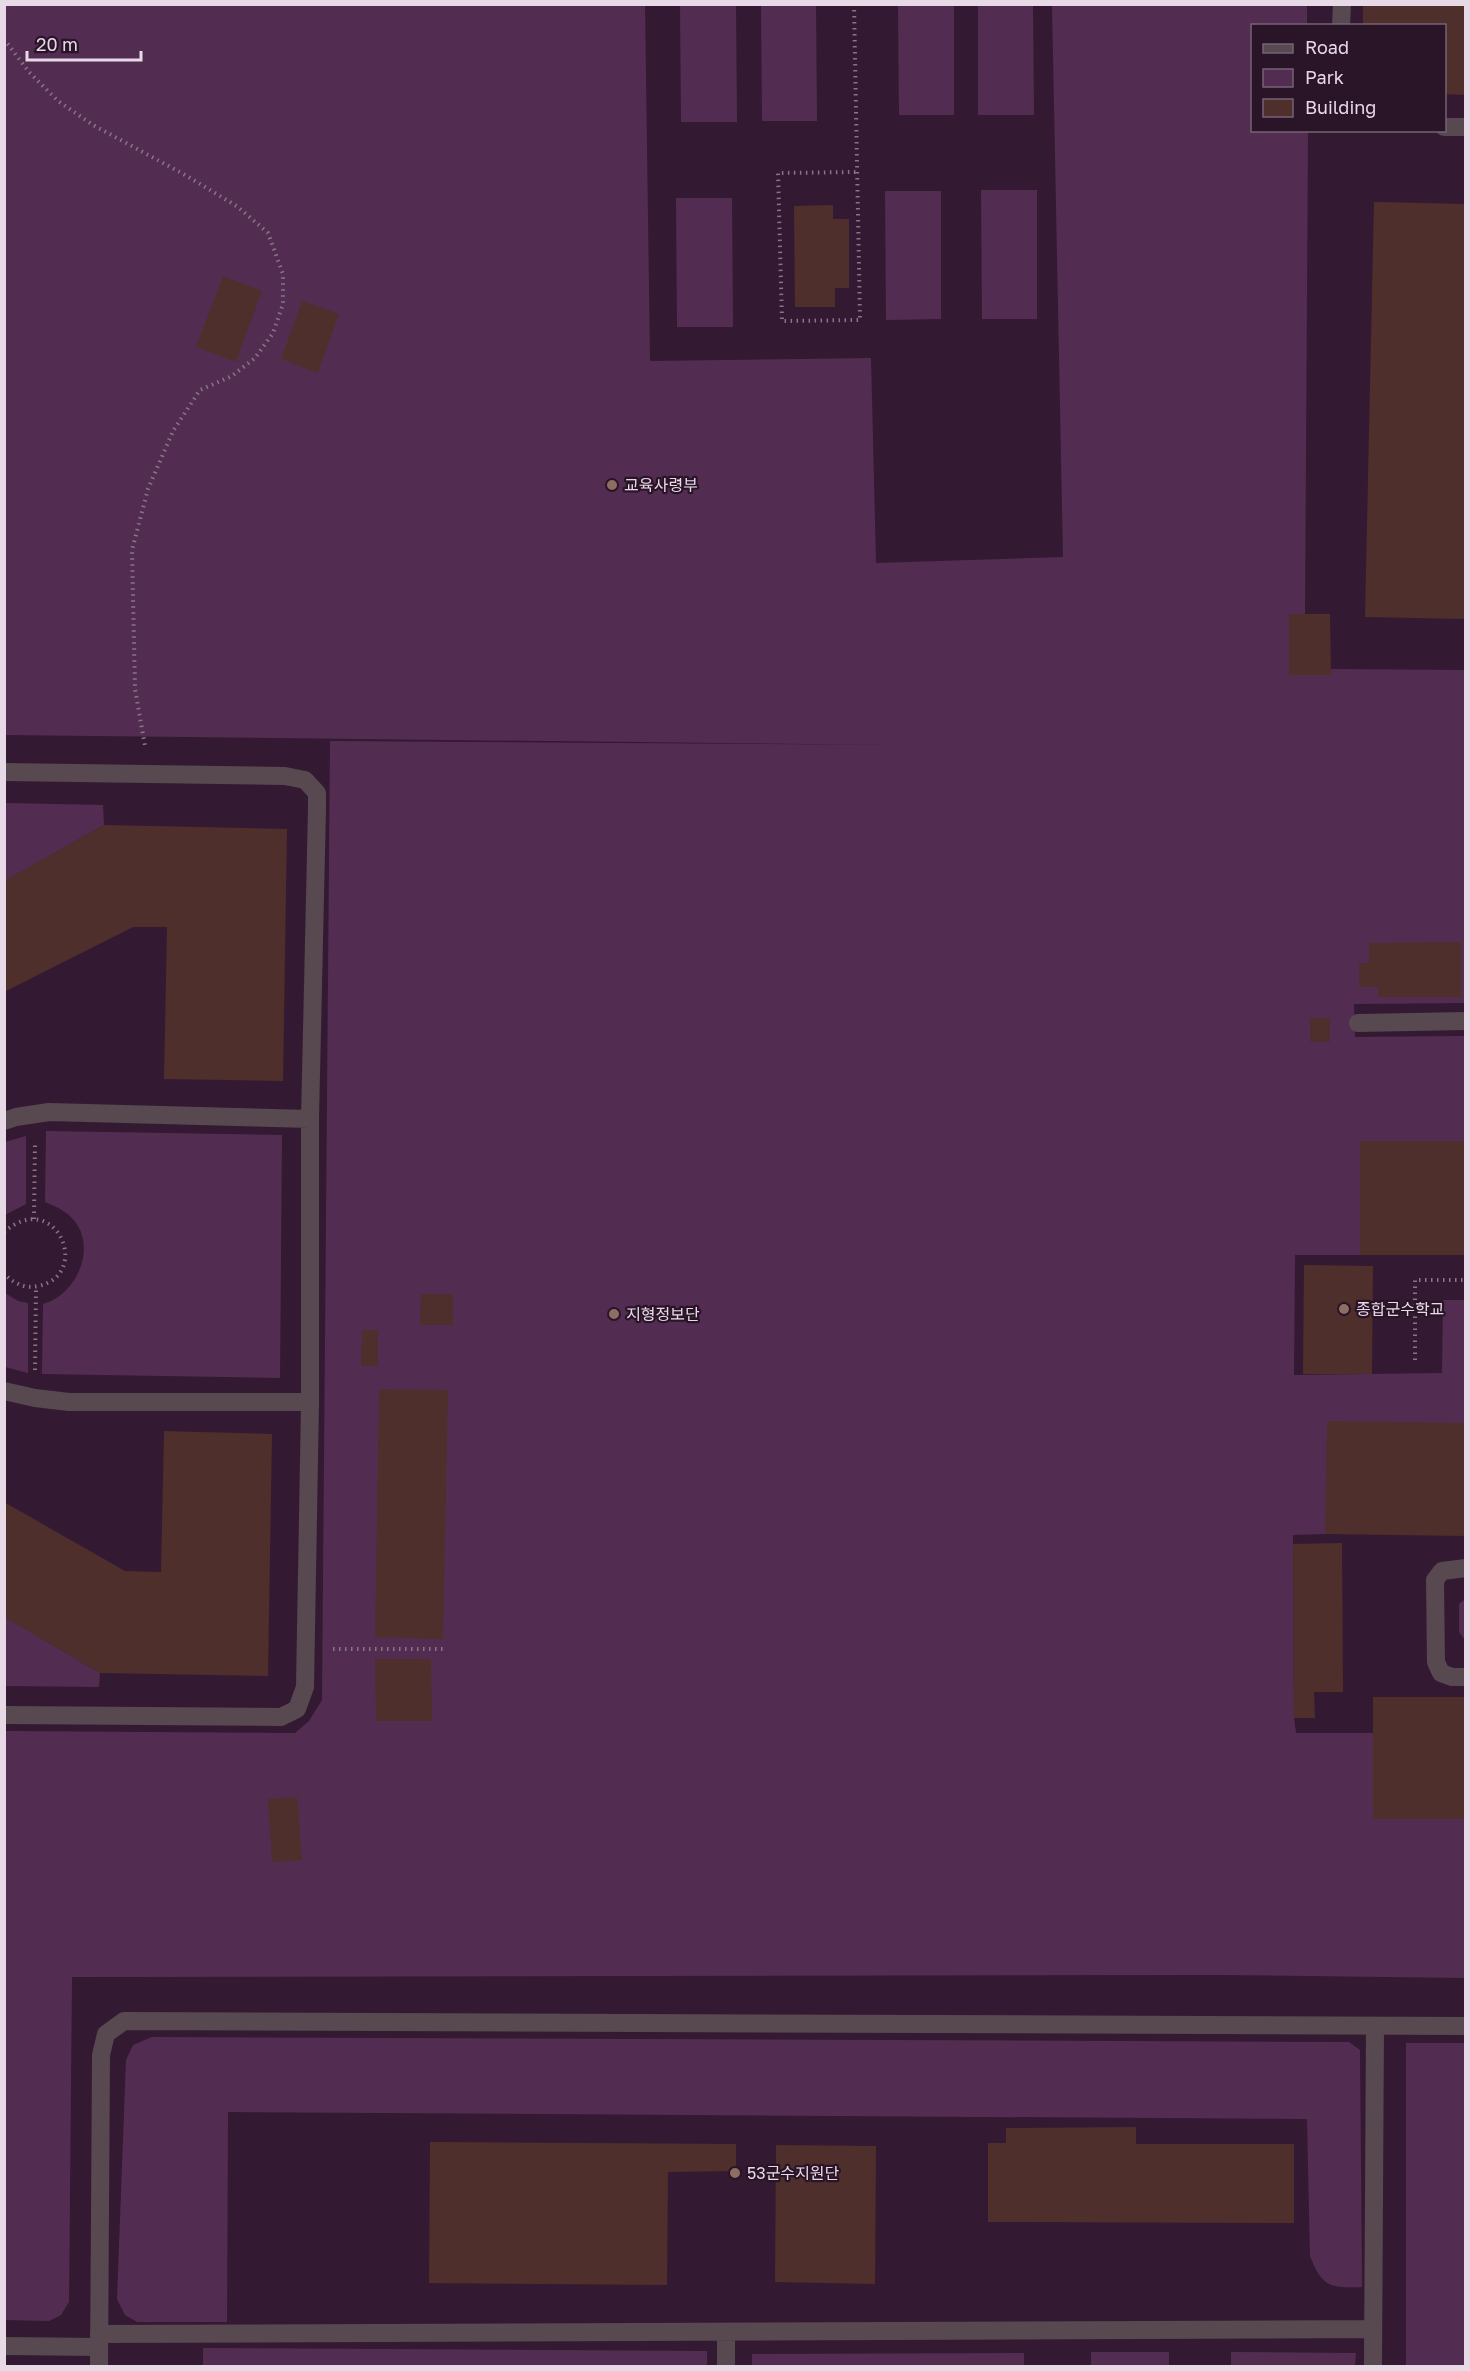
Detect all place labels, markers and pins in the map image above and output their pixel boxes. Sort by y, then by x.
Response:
place label: 교육사령부 [624,475,698,495]
marker: 교육사령부 [605,478,619,492]
place label: 종합군수학교 [1356,1299,1444,1319]
marker: 종합군수학교 [1337,1302,1351,1316]
place label: 지형정보단 [626,1304,700,1324]
marker: 지형정보단 [607,1307,621,1321]
place label: 53군수지원단 [747,2163,840,2183]
marker: 53군수지원단 [728,2166,742,2180]

